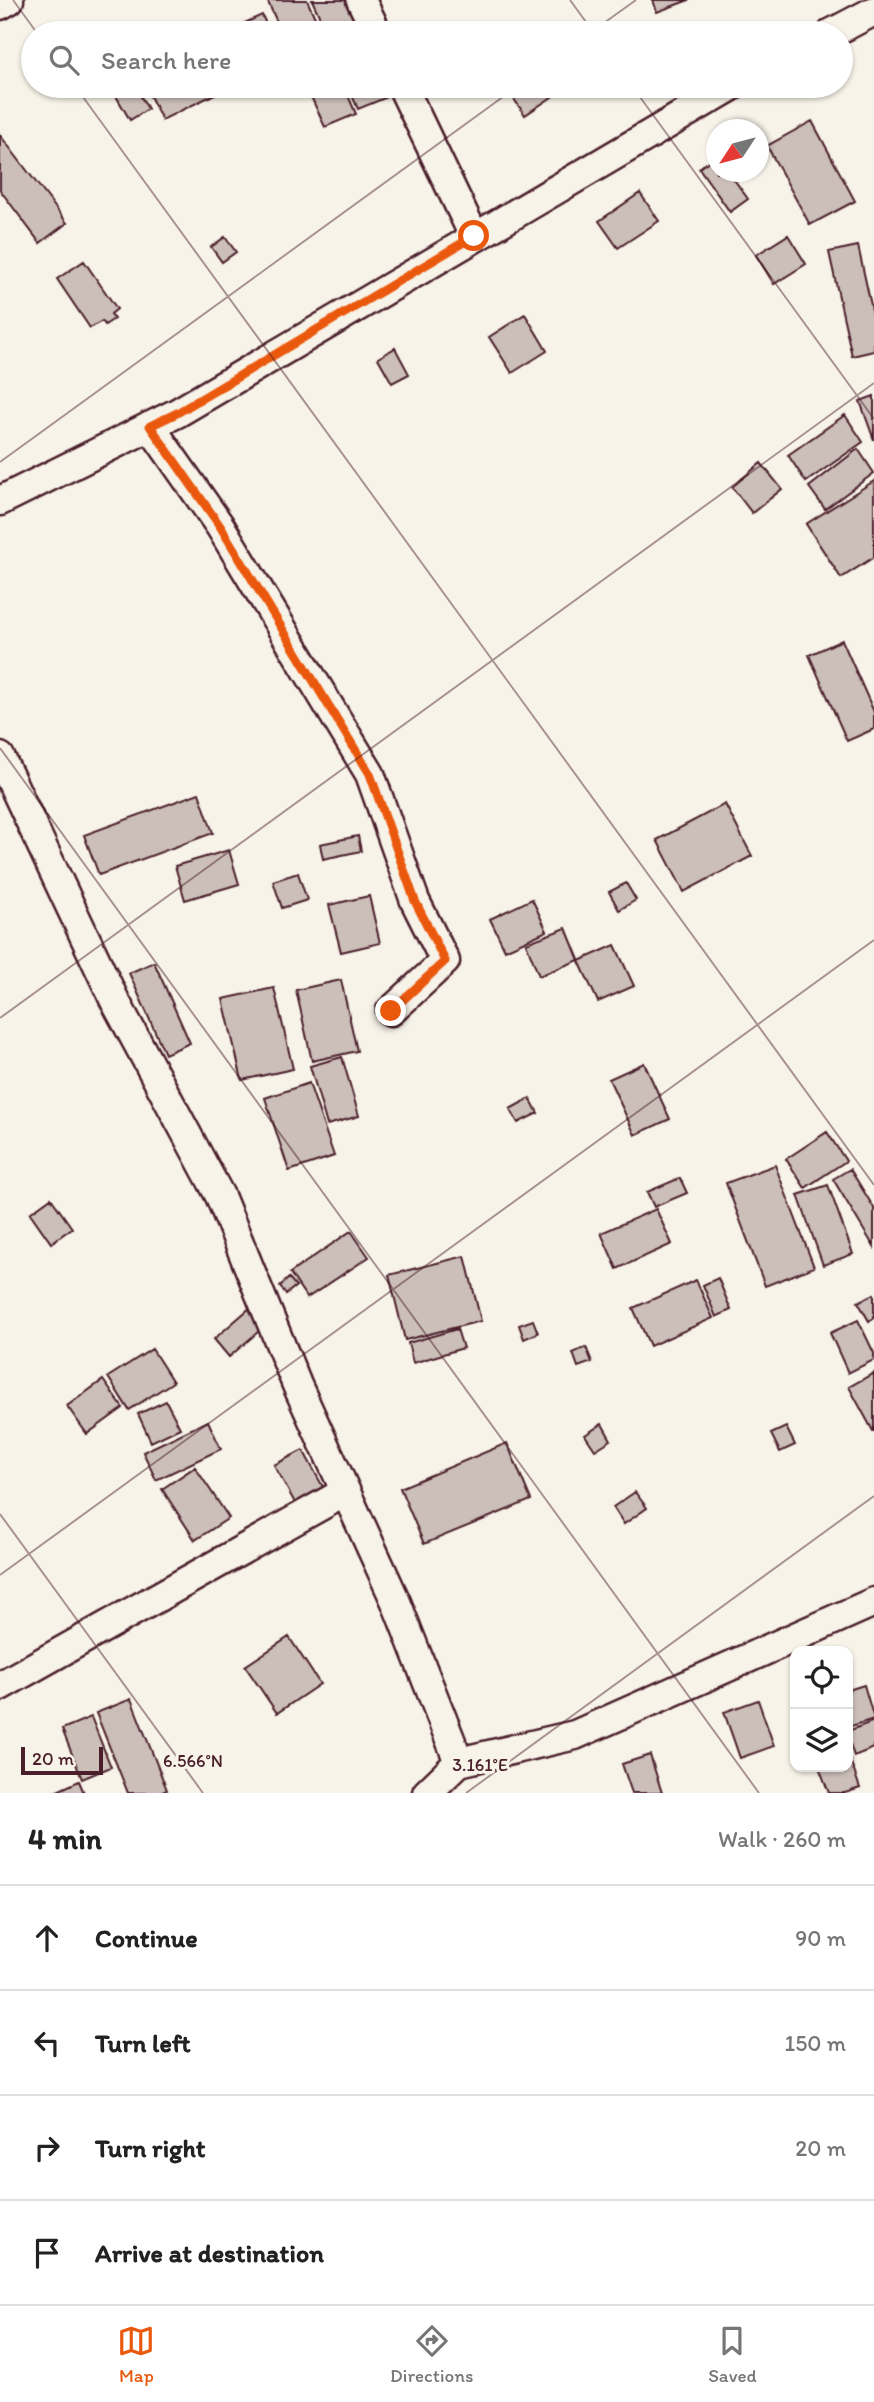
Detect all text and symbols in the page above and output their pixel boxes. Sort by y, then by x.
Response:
search box [21,21,853,98]
icon: search [45,41,83,79]
text: Search here [101,44,231,76]
north arrow [706,119,769,182]
route start [458,220,489,251]
route end [375,995,406,1026]
map controls [790,1646,853,1772]
button: locate [790,1646,853,1709]
button: layers [790,1709,853,1772]
scale bar [21,1744,103,1776]
text: 20 m [32,1747,74,1770]
text: 6.566°N [163,1750,223,1772]
text: 3.161°E [452,1754,508,1776]
text: 4 min [28,1820,102,1857]
text: Walk · 260 m [718,1825,846,1853]
icon: ahead [28,1919,66,1957]
text: Continue [95,1922,198,1954]
text: 90 m [795,1924,846,1952]
icon: left [28,2024,66,2062]
text: Turn left [95,2027,191,2059]
text: 150 m [785,2029,846,2057]
icon: right [28,2129,66,2167]
text: Turn right [95,2132,206,2164]
text: 20 m [795,2134,846,2162]
icon: arrive [28,2234,66,2272]
text: Arrive at destination [95,2237,324,2269]
tab: Map [117,2322,155,2387]
tab: Directions [390,2322,474,2387]
tab: Saved [708,2322,757,2387]

